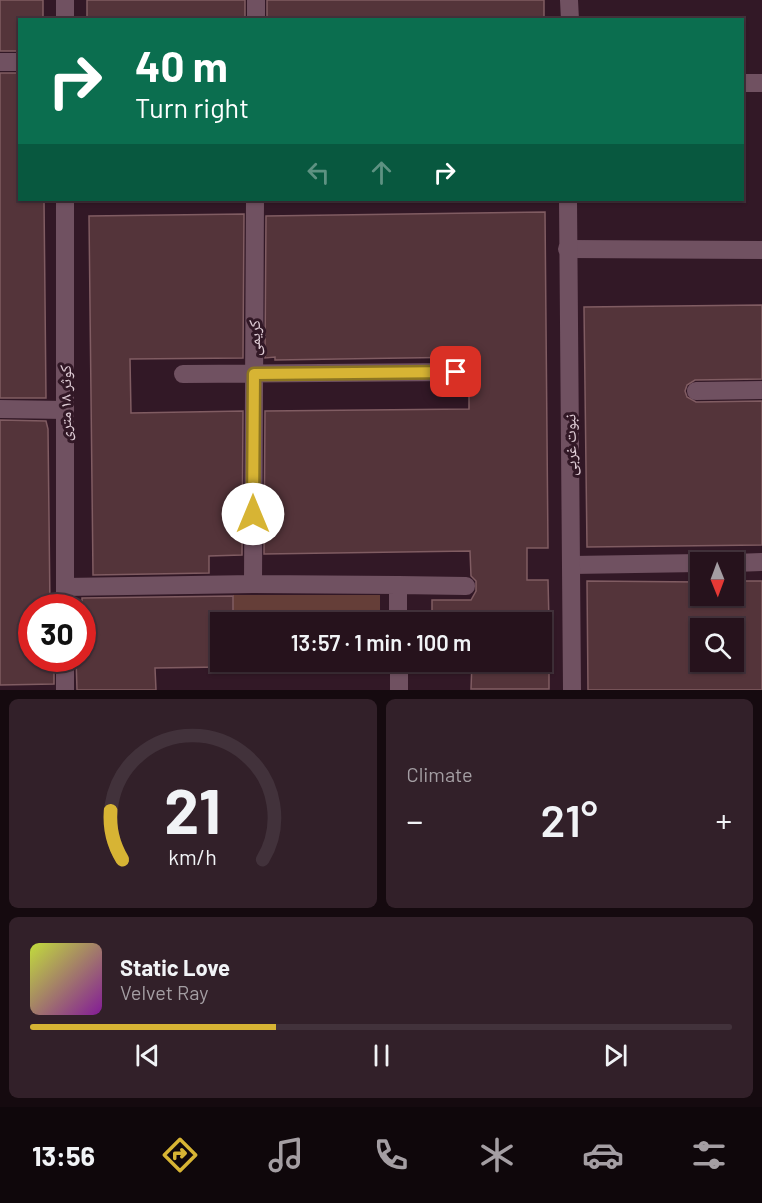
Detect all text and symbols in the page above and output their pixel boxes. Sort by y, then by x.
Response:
text: 40 m [135,40,228,90]
icon: right [36,42,114,120]
text: Turn right [135,91,249,123]
icon: left [302,156,335,189]
icon: ahead [365,156,398,189]
icon: right [428,156,461,189]
street label: کریمی [244,320,265,356]
pin [430,346,481,397]
icon: arrive [439,355,472,388]
street label: کوثر ۱۸ متری [55,365,76,441]
street label: نبوت غربی [559,414,582,476]
position arrow [221,482,285,546]
north arrow [690,552,744,606]
map controls [690,552,744,672]
speed limit sign: 30 [18,594,96,672]
button: search [690,618,744,672]
text: 13:57 · 1 min · 100 m [291,629,471,655]
text: Climate [407,762,473,786]
text: 21 [164,772,221,846]
text: 21° [541,792,598,846]
text: − [407,800,423,840]
text: + [715,800,732,840]
text: km/h [168,845,217,870]
text: Static Love [120,954,230,980]
text: Velvet Ray [120,980,209,1004]
icon: previous [131,1039,164,1072]
icon: pause [365,1039,398,1072]
icon: next [599,1039,632,1072]
icon: directions [159,1134,201,1176]
icon: music [265,1134,307,1176]
icon: phone [370,1134,412,1176]
icon: climate [476,1134,518,1176]
icon: car [582,1134,624,1176]
icon: filters [688,1134,730,1176]
text: 13:56 [32,1139,95,1171]

